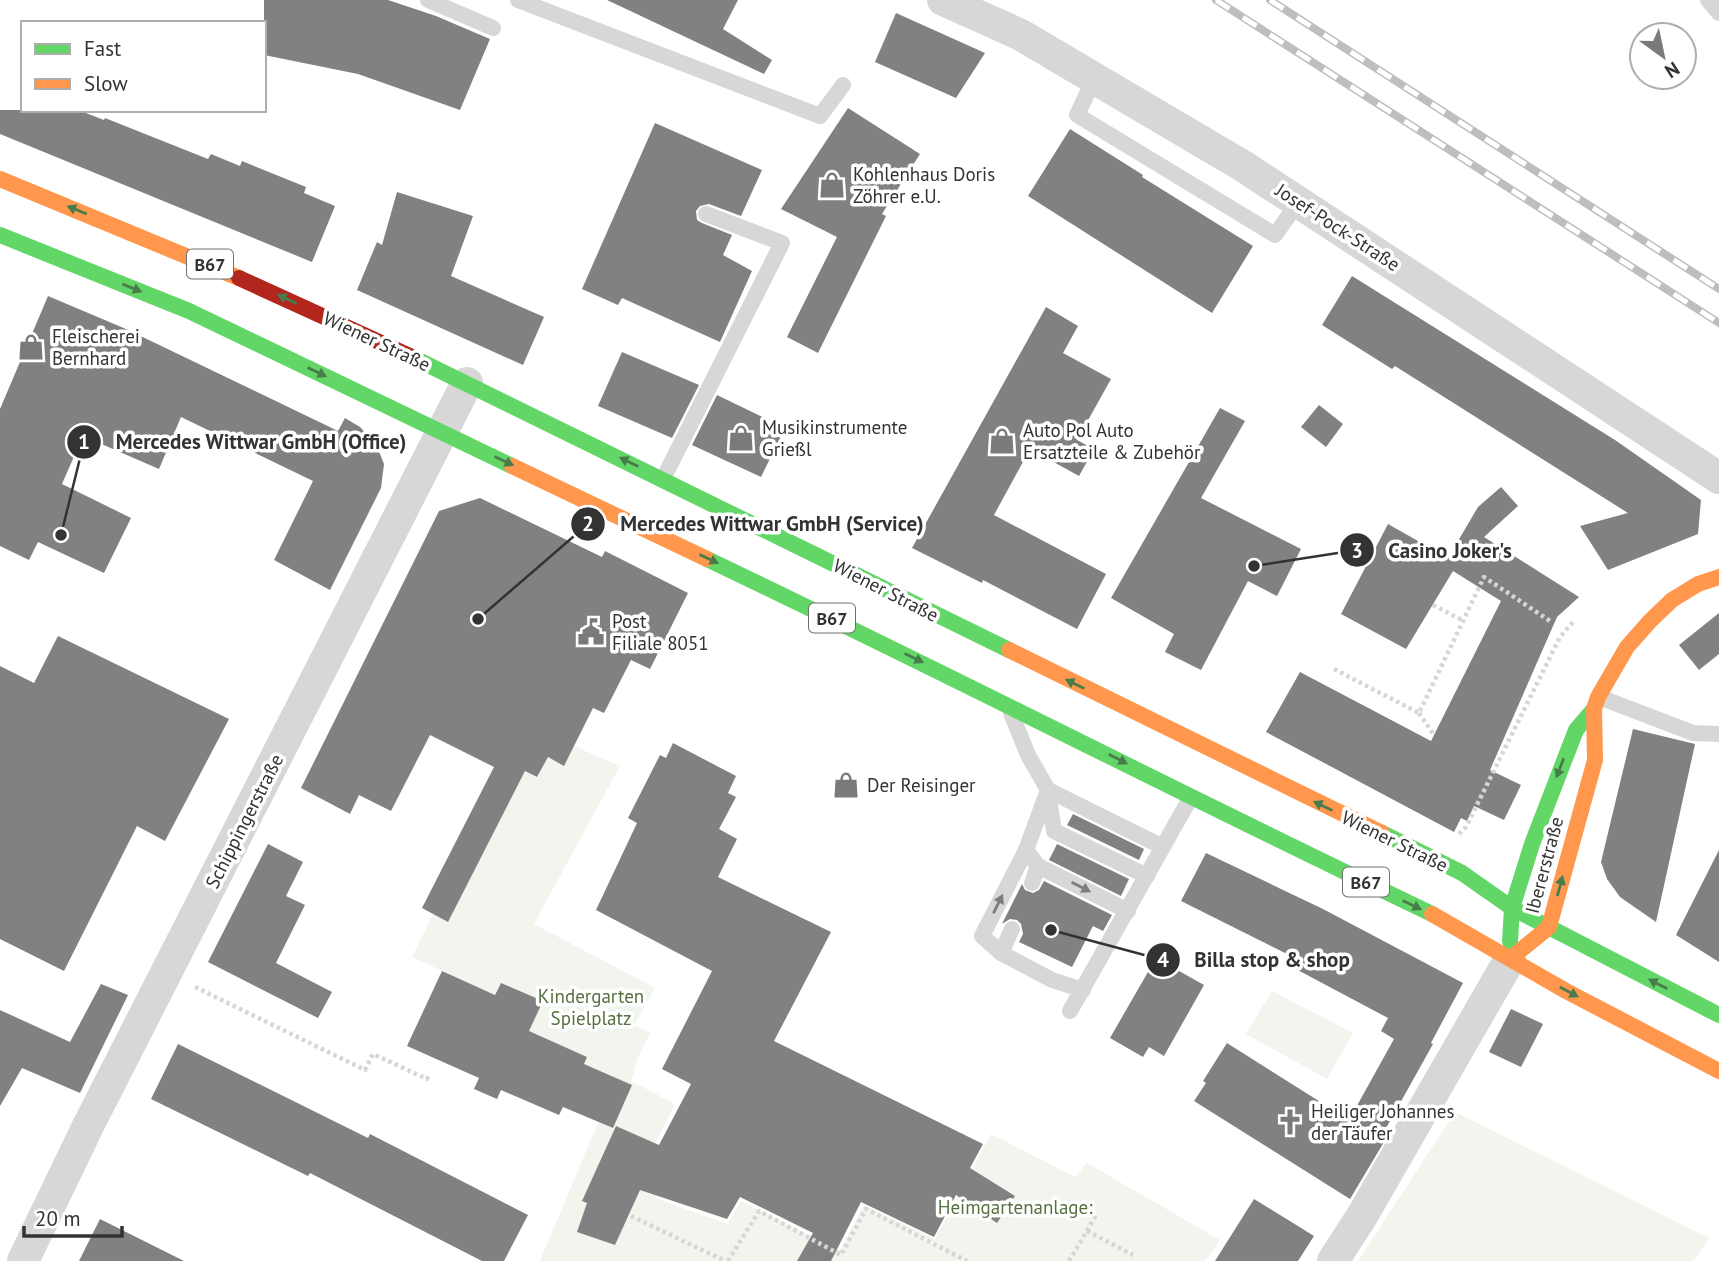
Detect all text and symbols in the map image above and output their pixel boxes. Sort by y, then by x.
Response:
legend [21,21,266,112]
north arrow [1628,21,1698,91]
text: Fast [84,35,121,62]
text: N [1660,57,1684,84]
text: Slow [84,70,128,97]
place label: Kohlenhaus Doris Zöhrer e.U. [853,162,995,208]
shop icon: Kohlenhaus Doris Zöhrer e.U. [817,170,847,200]
street label: Josef-Pock-Straße [1271,177,1405,276]
one-way arrow [67,205,88,216]
road number: B67 [187,250,233,278]
one-way arrow [121,282,142,293]
one-way arrow [277,294,297,305]
street label: Wiener Straße [320,306,434,376]
place label: Fleischerei Bernhard [52,324,140,370]
shop icon: Fleischerei Bernhard [16,332,46,362]
one-way arrow [307,366,327,378]
place label: Musikinstrumente Grießl [762,415,907,461]
place label: Auto Pol Auto Ersatzteile & Zubehör [1023,418,1201,464]
callout: Mercedes Wittwar GmbH (Office) [66,421,421,463]
shop icon: Musikinstrumente Grießl [726,423,756,453]
shop icon: Auto Pol Auto Ersatzteile & Zubehör [987,426,1017,456]
text: 1 [78,428,90,455]
text: Mercedes Wittwar GmbH (Office) [116,428,406,455]
one-way arrow [494,455,514,467]
one-way arrow [619,457,639,468]
callout: Mercedes Wittwar GmbH (Service) [571,503,938,545]
text: 2 [582,510,594,537]
text: Mercedes Wittwar GmbH (Service) [620,510,924,537]
callout: Casino Joker's [1339,529,1526,571]
text: 3 [1351,537,1363,564]
text: Casino Joker's [1388,537,1512,564]
one-way arrow [699,553,719,564]
street label: Wiener Straße [829,553,943,627]
road number: B67 [809,604,855,632]
place label: Post Filiale 8051 [612,609,709,655]
public building icon: Post Filiale 8051 [576,617,606,647]
one-way arrow [904,652,924,663]
one-way arrow [1065,679,1085,690]
street label: Schippingerstraße [200,750,288,892]
one-way arrow [1108,754,1128,765]
one-way arrow [1555,758,1566,779]
shop icon: Der Reisinger [831,770,861,800]
place label: Der Reisinger [867,773,976,797]
one-way arrow [1313,800,1333,811]
street label: Wiener Straße [1338,805,1452,877]
street label: Ibererstraße [1520,814,1568,916]
road number: B67 [1343,868,1389,897]
one-way arrow [1555,875,1566,897]
one-way arrow [1071,882,1091,893]
one-way arrow [992,894,1004,914]
one-way arrow [1402,899,1422,910]
callout: Billa stop & shop [1145,939,1364,981]
text: 4 [1157,946,1169,973]
text: Billa stop & shop [1194,946,1350,973]
one-way arrow [1648,978,1668,989]
park label: Kindergarten Spielplatz [538,984,644,1030]
one-way arrow [1559,986,1579,998]
place label: Heiliger Johannes der Täufer [1311,1099,1455,1145]
church icon: Heiliger Johannes der Täufer [1275,1107,1305,1137]
scale bar [24,1194,122,1238]
park label: Heimgartenanlage: [938,1195,1092,1219]
text: 20 m [35,1205,81,1232]

